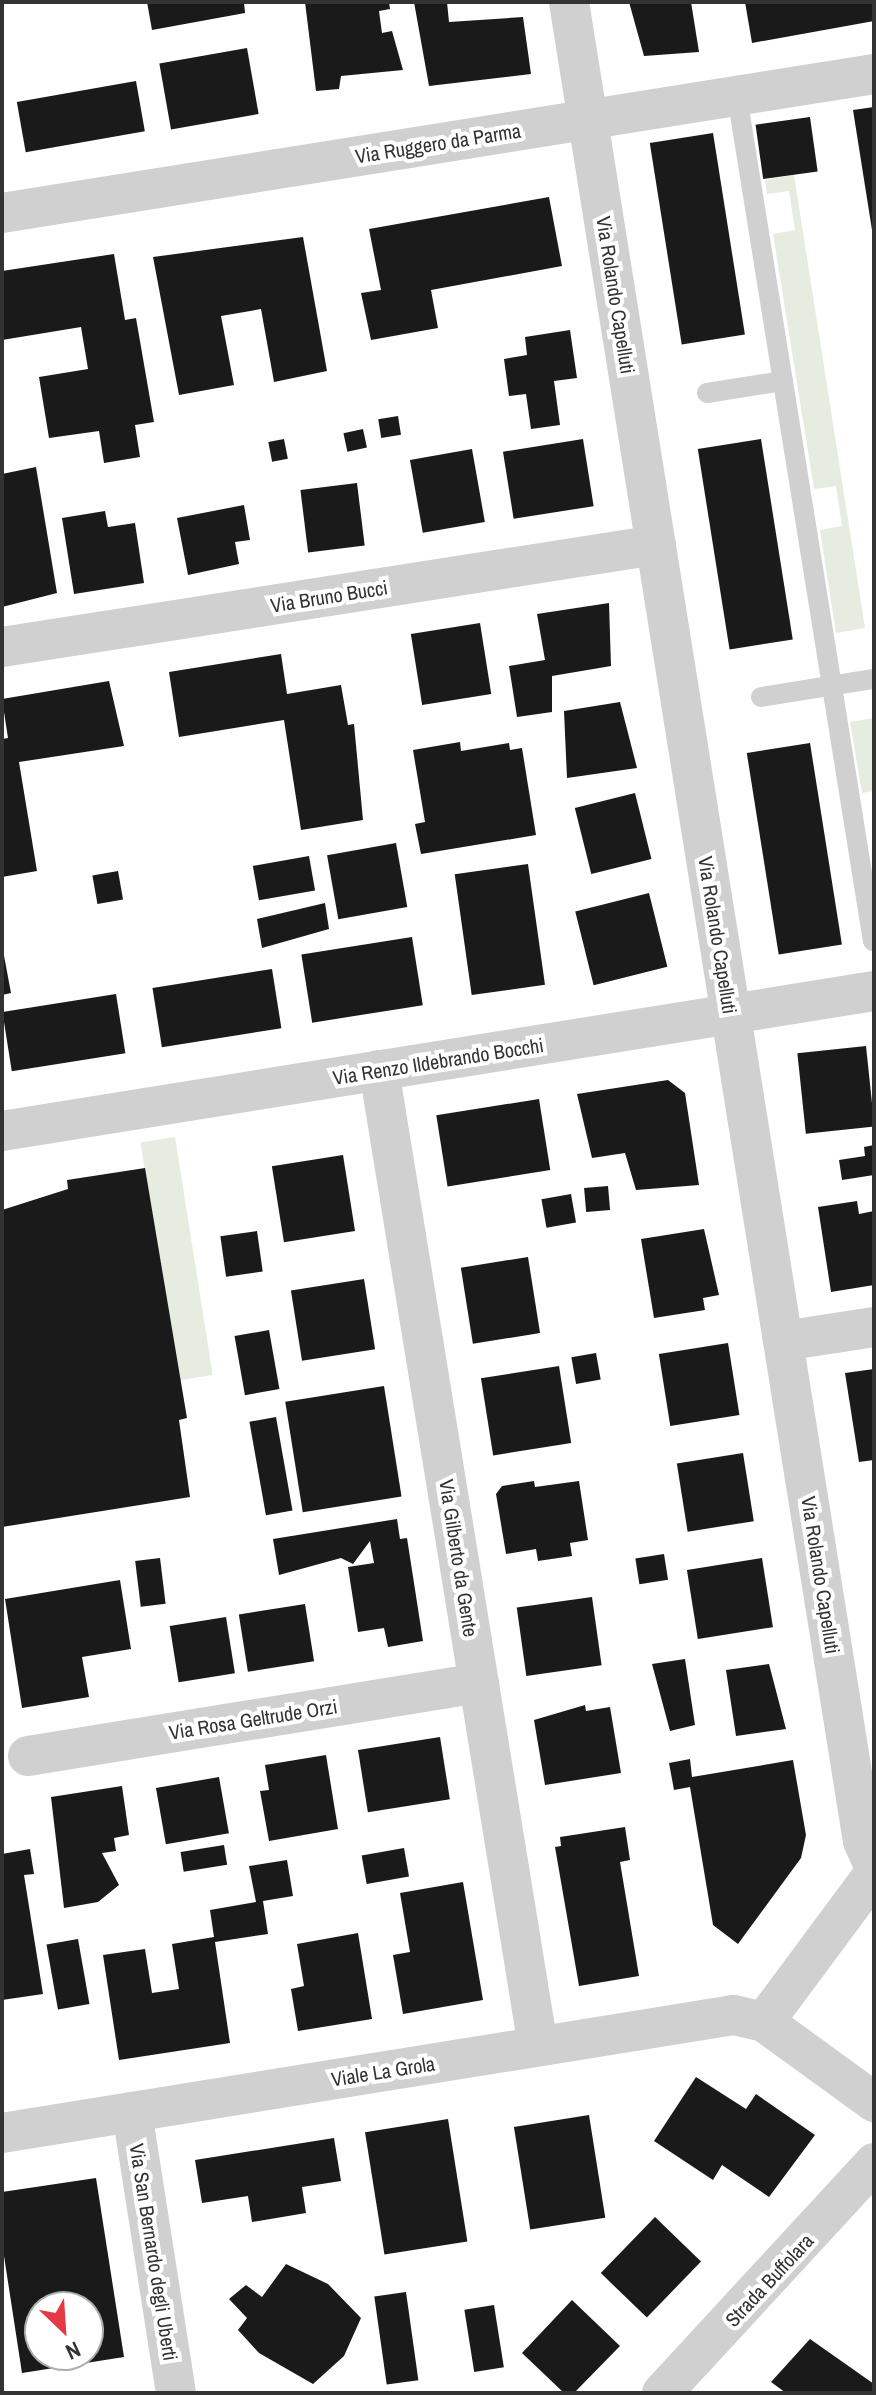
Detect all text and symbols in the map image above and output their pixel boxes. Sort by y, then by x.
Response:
street label: Via Ruggero da Parma [353,118,523,168]
street label: Via Rolando Capelluti [592,214,640,376]
street label: Via Bruno Bucci [269,575,389,617]
street label: Via Rolando Capelluti [694,854,742,1016]
street label: Via Renzo Ildebrando Bocchi [331,1032,545,1090]
street label: Via Gilberto da Gente [435,1477,483,1639]
street label: Via Rolando Capelluti [797,1494,845,1656]
street label: Via Rosa Geltrude Orzi [167,1694,339,1744]
street label: Viale La Grola [329,2051,437,2091]
street label: Via San Bernardo degli Uberti [125,2142,183,2362]
street label: Strada Buffolara [720,2229,818,2331]
north arrow [24,2291,104,2371]
text: N [61,2335,86,2367]

